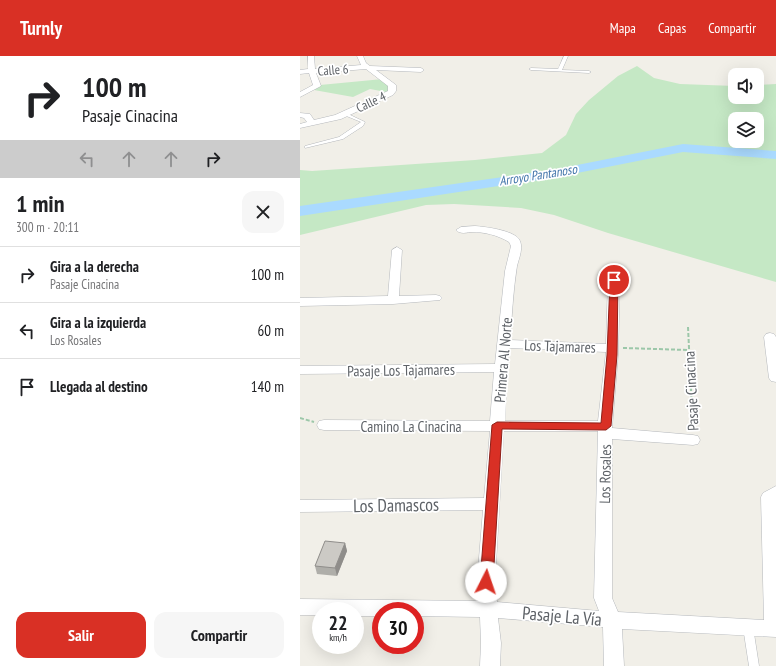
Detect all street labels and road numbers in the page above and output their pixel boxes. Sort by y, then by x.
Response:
street label: Calle 6 [317,60,349,80]
street label: Calle 4 [353,88,389,116]
street label: Primera Al Norte [490,317,516,403]
street label: Los Tajamares [524,335,596,357]
street label: Pasaje Cinacina [679,351,703,431]
street label: Pasaje Los Tajamares [347,360,455,380]
street label: Camino La Cinacina [360,417,462,436]
street label: Los Rosales [595,444,615,504]
street label: Los Damascos [353,493,439,517]
street label: Pasaje La Vía [521,601,603,631]

